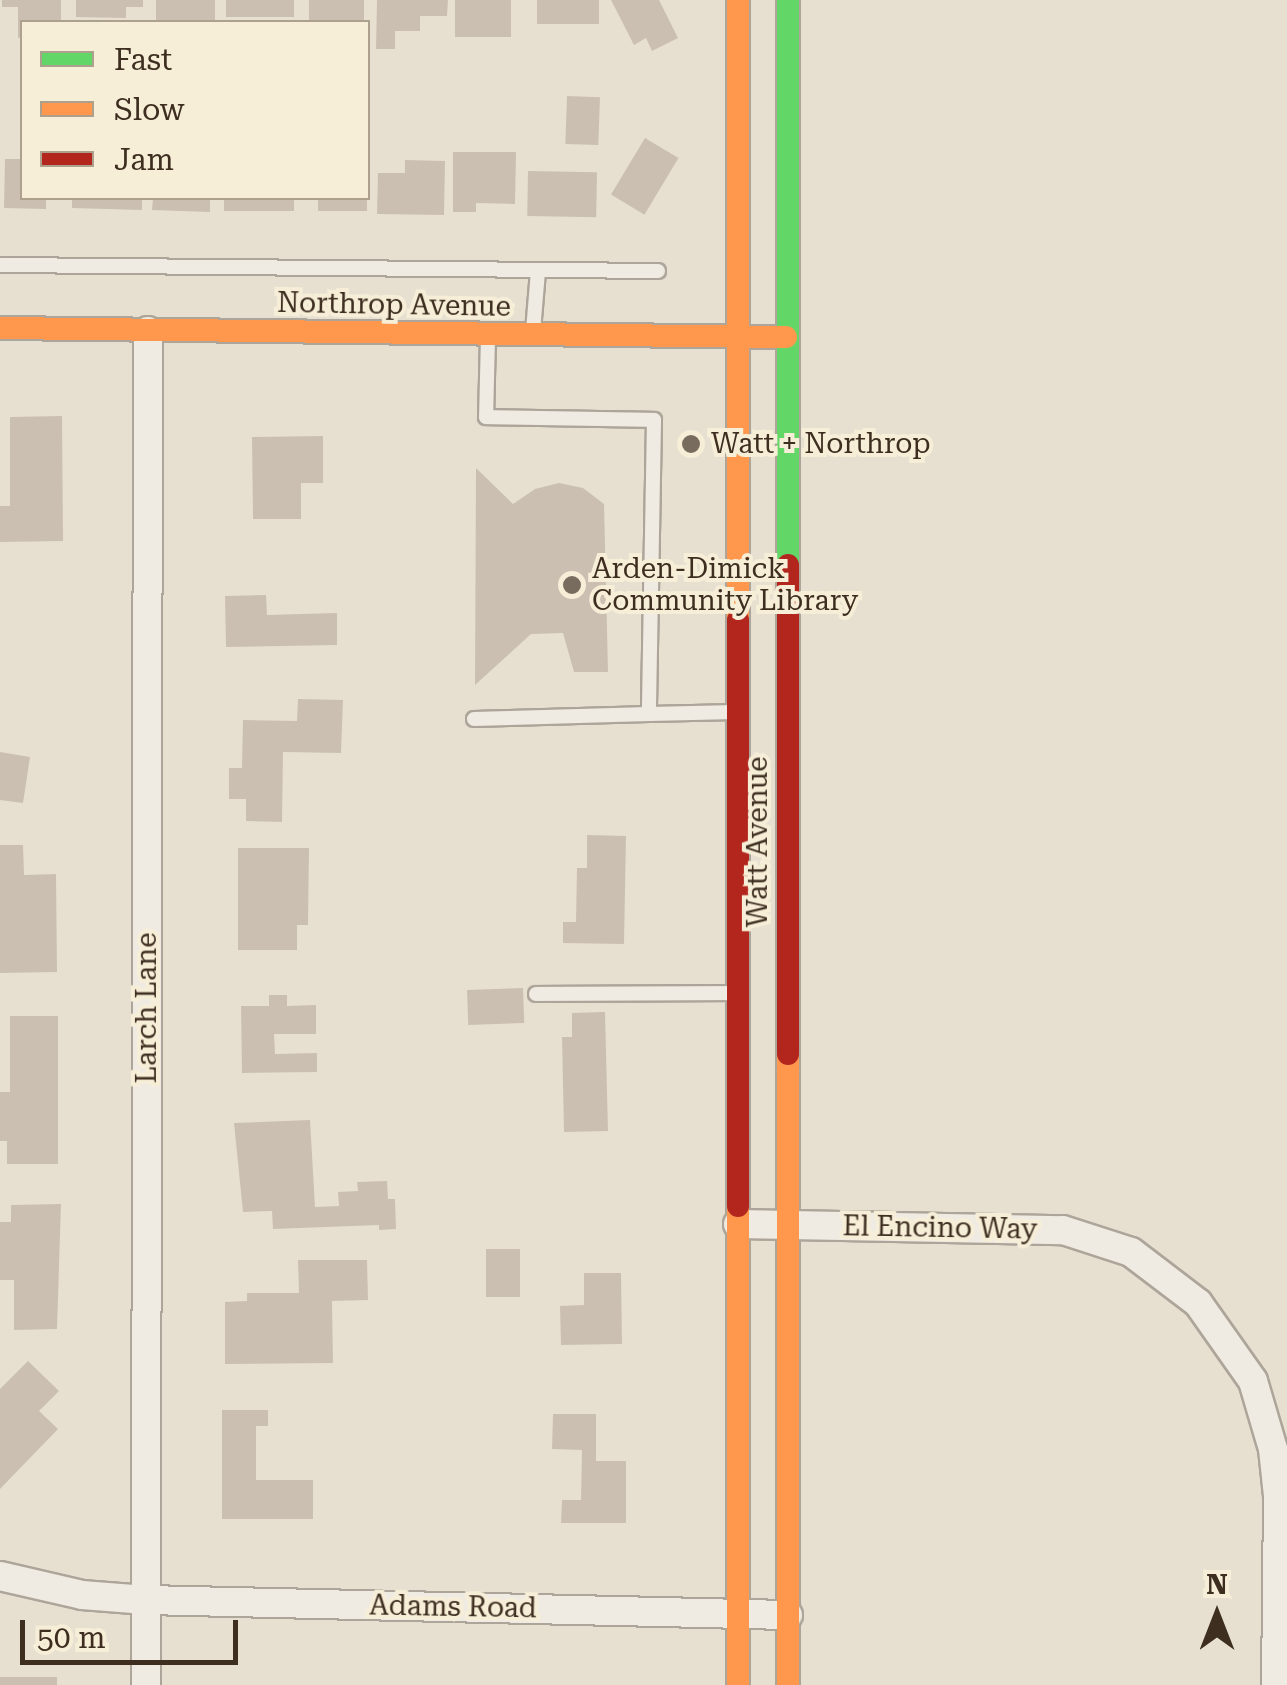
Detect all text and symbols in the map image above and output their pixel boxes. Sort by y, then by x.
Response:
legend [20,20,370,200]
text: Fast [114,42,172,77]
text: Slow [114,92,185,127]
text: Jam [114,142,174,177]
street label: Northrop Avenue [277,286,511,324]
place label: Watt + Northrop [711,427,931,461]
marker: Watt + Northrop [680,433,702,455]
place label: Arden-Dimick Community Library [592,552,858,618]
marker: Arden-Dimick Community Library [561,574,583,596]
street label: Watt Avenue [741,757,775,927]
street label: Larch Lane [130,932,164,1084]
street label: El Encino Way [842,1210,1038,1246]
north arrow [1167,1565,1267,1665]
text: N [1206,1568,1228,1601]
street label: Adams Road [369,1589,537,1625]
scale bar [25,1600,242,1662]
text: 50 m [37,1620,106,1655]

